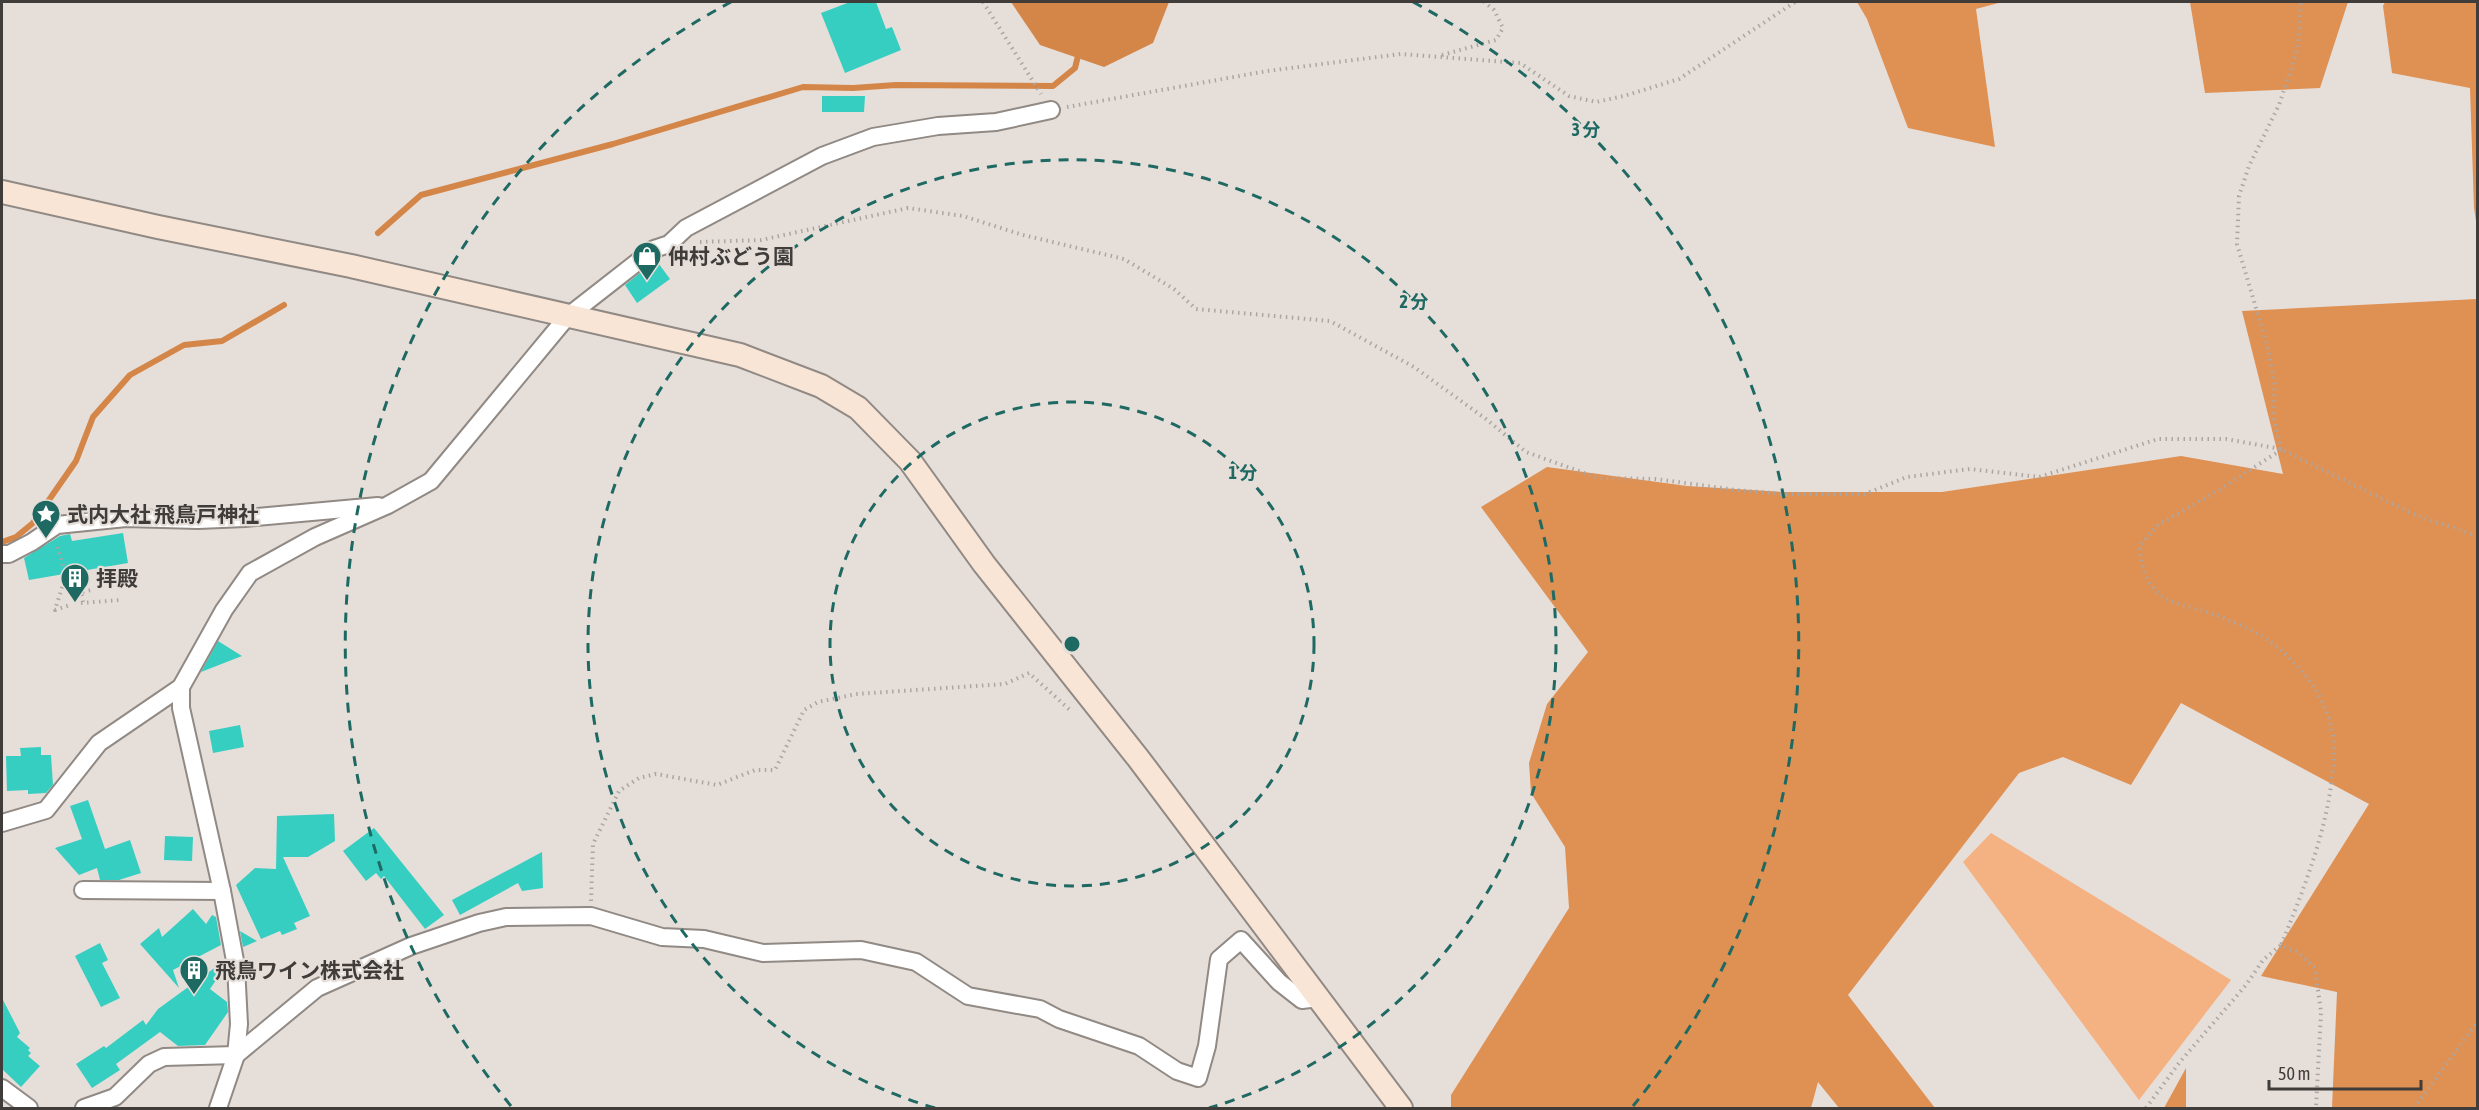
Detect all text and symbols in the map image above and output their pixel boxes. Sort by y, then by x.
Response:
text: 3 分 [1572,119,1600,140]
shop icon: 仲村ぶどう園 [631,240,663,282]
place label: 仲村ぶどう園 [668,244,794,268]
text: 2 分 [1400,291,1428,312]
text: 1 分 [1229,462,1257,483]
place icon: 式内大社 飛鳥戸神社 [30,498,62,540]
place label: 式内大社 飛鳥戸神社 [67,502,259,526]
building icon: 拝殿 [59,562,91,604]
place label: 拝殿 [96,566,138,590]
centre of rings [1062,634,1082,654]
building icon: 飛鳥ワイン株式会社 [178,954,210,996]
place label: 飛鳥ワイン株式会社 [215,958,404,982]
scale bar [2269,1053,2420,1091]
text: 50 m [2278,1063,2310,1084]

